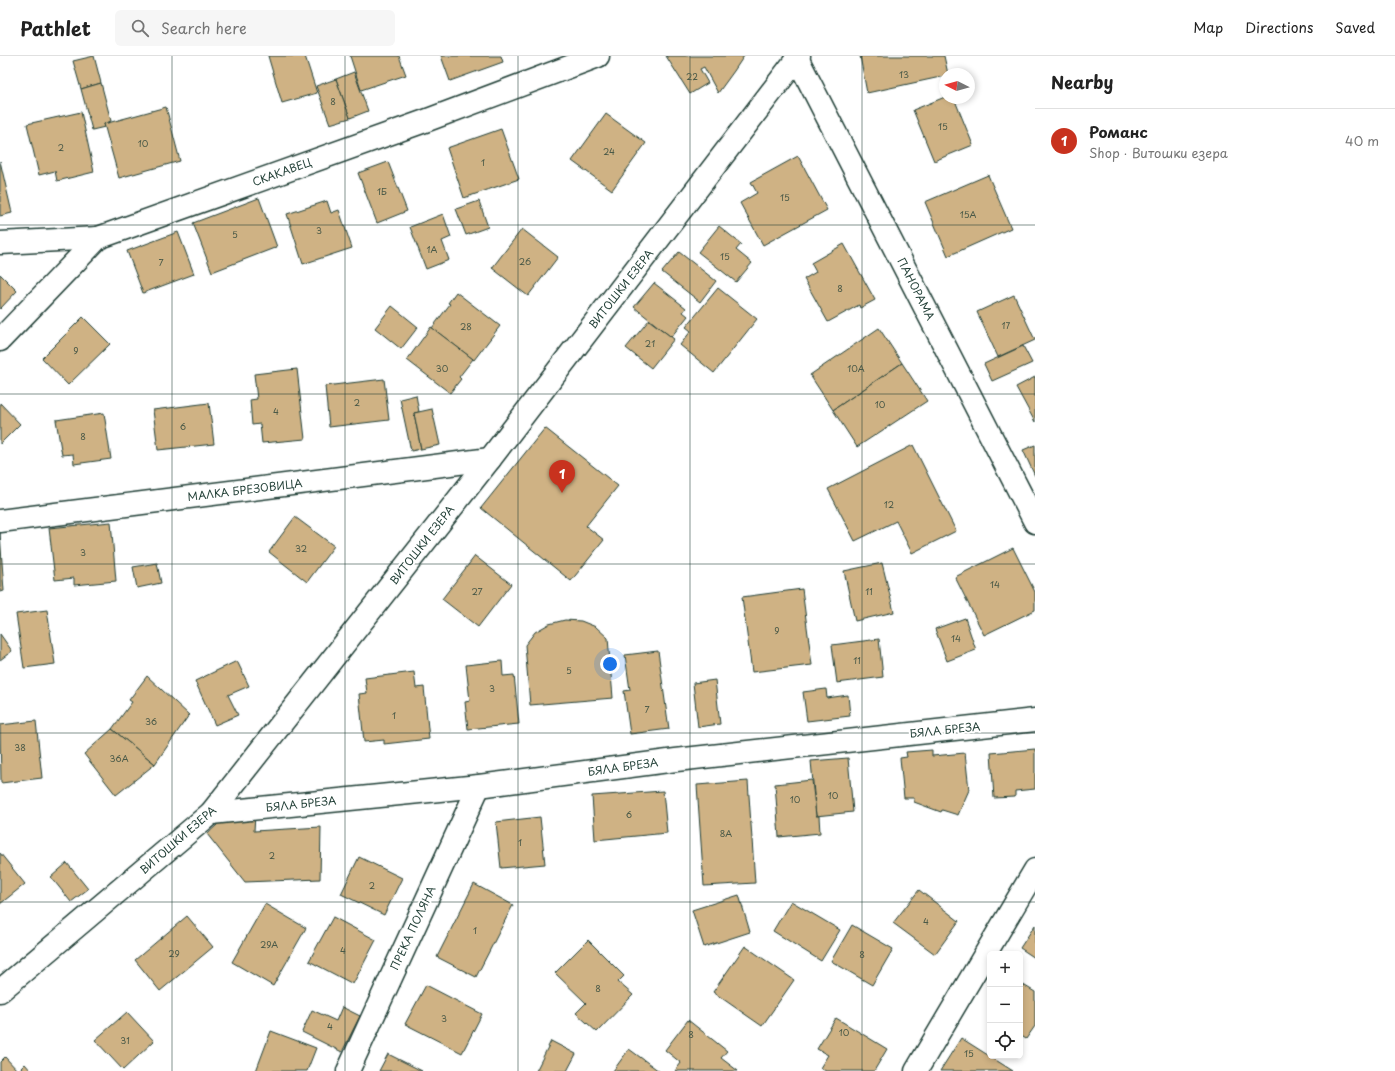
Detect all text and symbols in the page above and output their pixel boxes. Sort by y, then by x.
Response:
search box [115,10,395,46]
text: Pathlet [20,14,91,42]
text: Search here [161,16,247,39]
icon: search [129,17,151,39]
text: Map [1193,17,1223,38]
text: Directions [1245,17,1313,38]
text: Saved [1335,17,1375,38]
house number: 13 [899,67,909,81]
north arrow [939,68,975,104]
house number: 22 [686,69,698,83]
text: Nearby [1051,69,1113,95]
house number: 8 [330,94,336,108]
house number: 15 [938,119,948,133]
text: Романс [1089,120,1148,143]
text: 1 [1061,131,1067,150]
text: 40 m [1345,131,1379,150]
house number: 10 [138,136,149,150]
house number: 2 [58,140,64,154]
text: Shop · Витошки езера [1089,143,1228,162]
house number: 24 [603,144,615,158]
street label: СКАКАВЕЦ [250,153,314,190]
house number: 1 [481,155,485,169]
house number: 1Б [377,184,387,198]
house number: 15 [780,190,790,204]
house number: 15А [960,207,976,221]
house number: 3 [316,223,322,237]
house number: 5 [232,227,238,241]
house number: 1А [427,242,438,256]
street label: ВИТОШКИ ЕЗЕРА [584,245,657,332]
house number: 15 [720,249,730,263]
house number: 26 [519,254,531,268]
house number: 7 [158,255,164,269]
street label: ПАНОРАМА [893,255,939,323]
house number: 8 [837,281,843,295]
house number: 17 [1002,318,1011,332]
house number: 28 [460,319,472,333]
house number: 21 [645,336,655,350]
house number: 9 [73,343,79,357]
house number: 30 [436,361,449,375]
house number: 10А [847,361,865,375]
house number: 2 [354,395,360,409]
house number: 10 [875,397,886,411]
house number: 4 [273,404,279,418]
house number: 6 [180,419,186,433]
house number: 8 [80,429,86,443]
pin: 1 [549,460,575,493]
street label: МАЛКА БРЕЗОВИЦА [187,474,304,505]
house number: 12 [884,497,894,511]
street label: ВИТОШКИ ЕЗЕРА [385,501,458,588]
house number: 32 [295,541,307,555]
house number: 3 [80,545,86,559]
house number: 14 [990,577,1000,591]
house number: 27 [471,584,483,598]
house number: 11 [865,584,873,598]
house number: 9 [774,623,780,637]
house number: 14 [951,631,961,645]
house number: 11 [853,653,861,667]
your location [600,654,620,674]
house number: 5 [566,663,572,677]
house number: 3 [489,681,495,695]
house number: 7 [644,702,650,716]
house number: 1 [392,708,396,722]
house number: 36 [145,714,157,728]
street label: БЯЛА БРЕЗА [909,717,982,742]
house number: 38 [14,740,26,754]
house number: 36А [109,751,129,765]
street label: БЯЛА БРЕЗА [587,753,660,780]
house number: 10 [828,788,839,802]
street label: БЯЛА БРЕЗА [265,791,338,816]
house number: 10 [790,792,801,806]
street label: ВИТОШКИ ЕЗЕРА [136,801,220,878]
house number: 6 [626,807,632,821]
house number: 8А [720,826,732,840]
house number: 1 [518,835,522,849]
house number: 2 [269,848,275,862]
house number: 2 [369,878,375,892]
street label: ПРЕКА ПОЛЯНА [386,882,440,973]
house number: 4 [923,914,929,928]
house number: 1 [473,923,477,937]
house number: 29А [260,937,278,951]
house number: 4 [340,943,346,957]
house number: 29 [168,946,180,960]
house number: 8 [859,947,865,961]
map controls [987,951,1023,1059]
button: + [987,951,1023,987]
house number: 8 [595,981,601,995]
button: − [987,987,1023,1023]
house number: 3 [441,1011,447,1025]
house number: 4 [327,1019,333,1033]
button: locate [987,1023,1023,1059]
house number: 10 [839,1025,850,1039]
house number: 8 [688,1027,694,1041]
house number: 31 [120,1033,130,1047]
house number: 15 [964,1046,974,1060]

